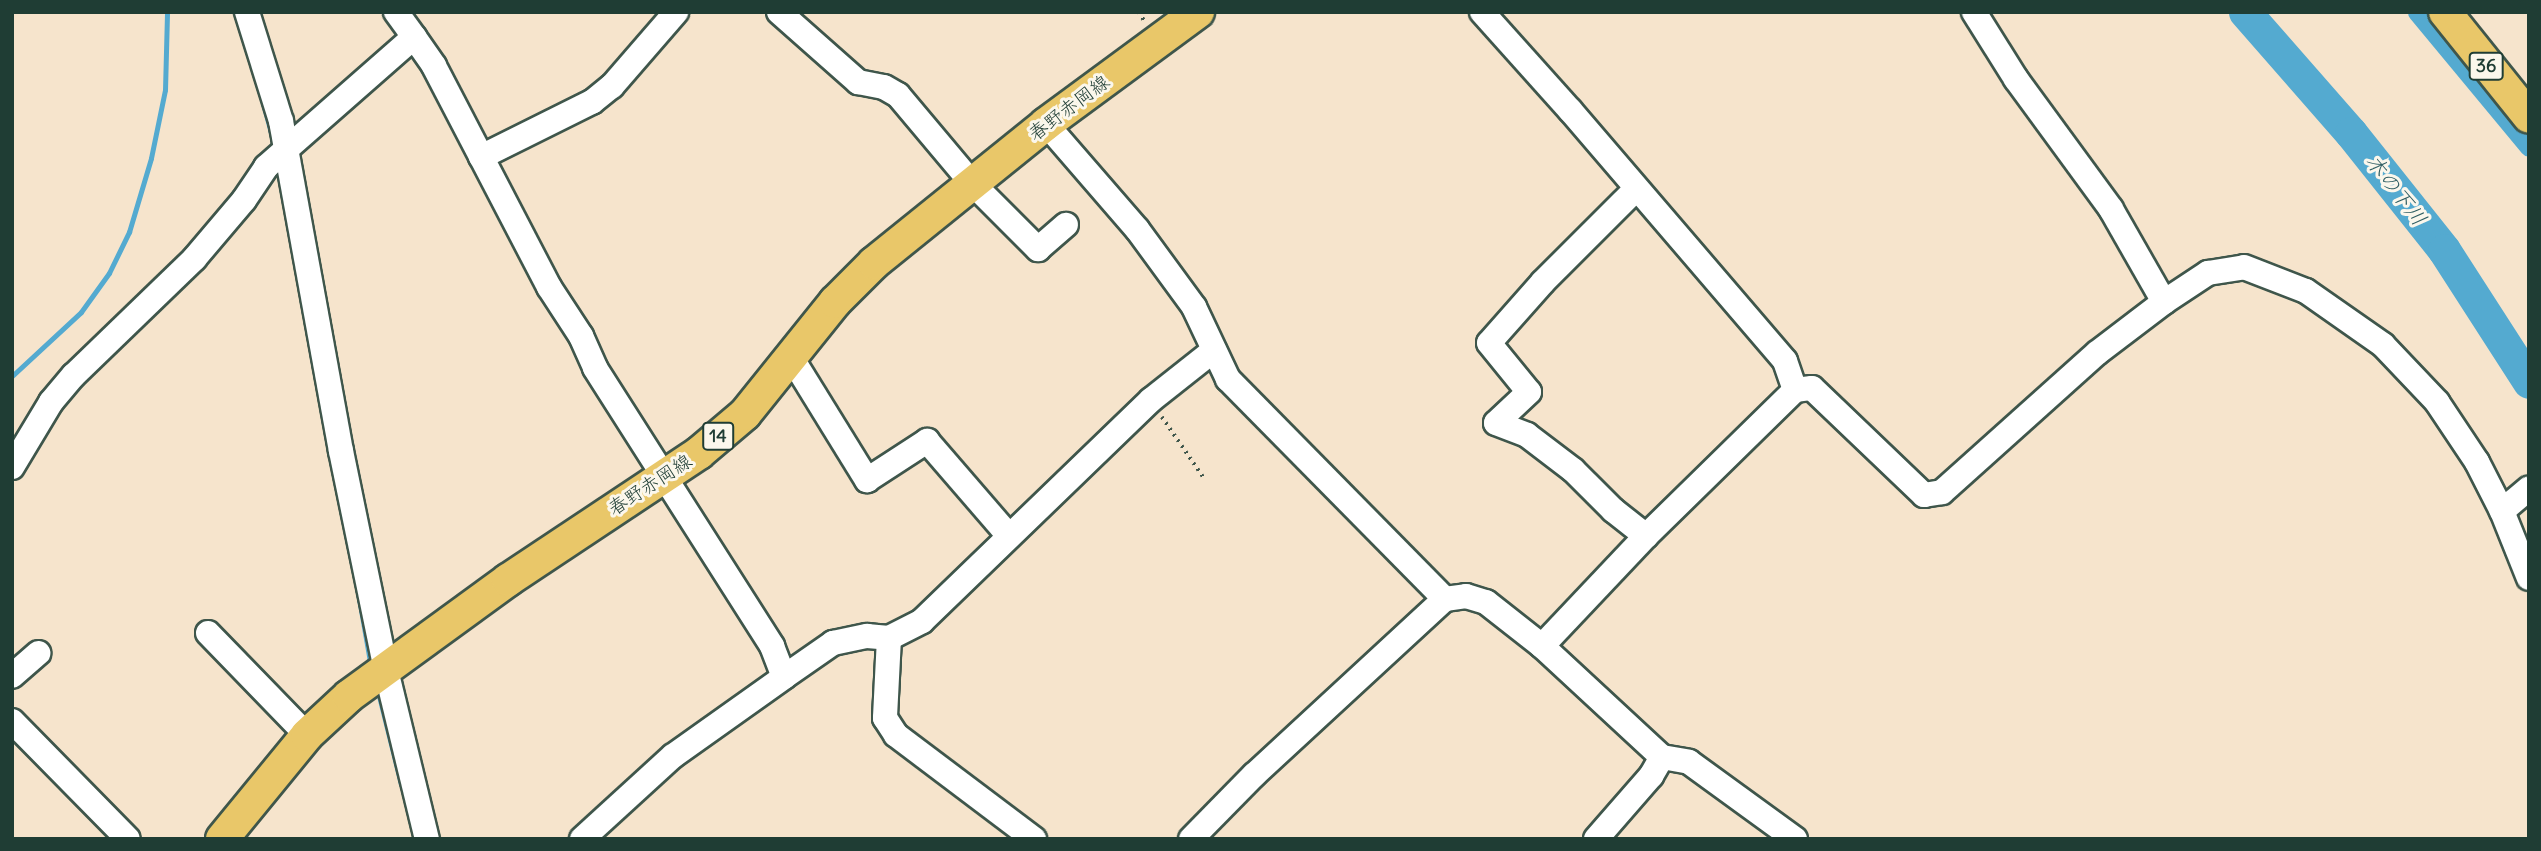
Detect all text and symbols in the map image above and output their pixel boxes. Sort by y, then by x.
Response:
road number: 36 [2468,52,2504,80]
street label: 春野赤岡線 [1024,70,1114,146]
water label: 木の下川 [2360,149,2432,231]
road number: 14 [700,422,736,450]
street label: 春野赤岡線 [604,450,696,520]

